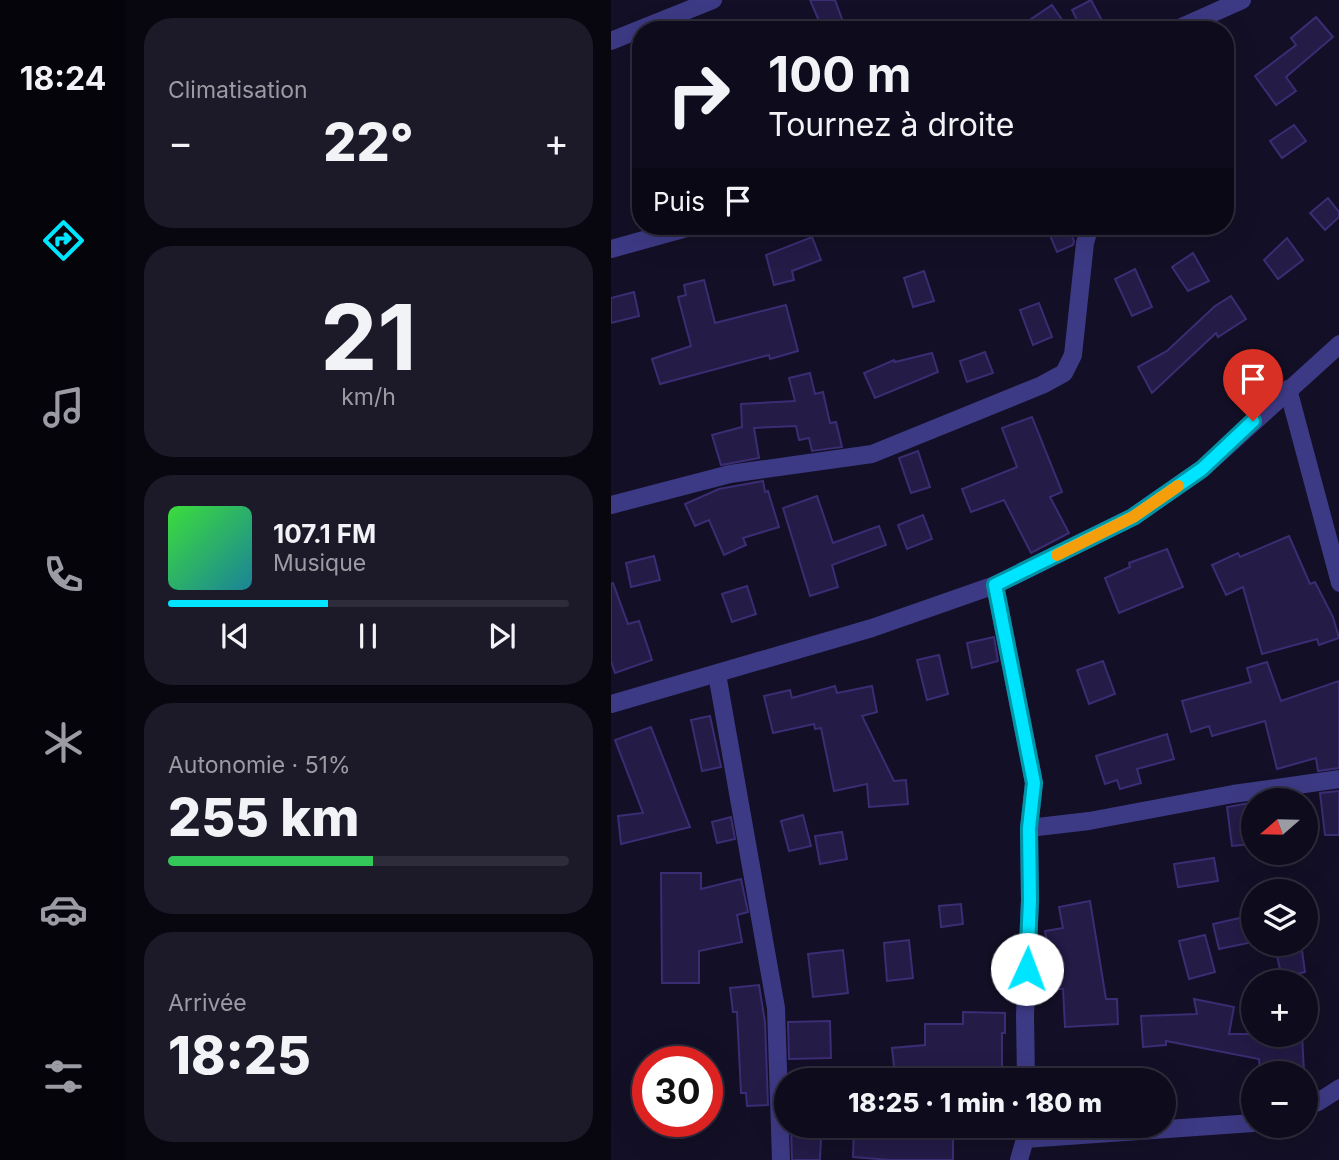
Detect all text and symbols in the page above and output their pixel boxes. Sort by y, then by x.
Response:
text: 100 m [768,45,912,104]
icon: right [653,49,744,140]
text: 18:24 [20,59,106,98]
text: Climatisation [168,76,308,104]
text: Tournez à droite [768,105,1014,144]
text: 22° [323,111,414,174]
text: − [168,119,193,165]
text: + [544,119,569,165]
icon: arrive [719,182,757,220]
text: Puis [653,186,705,217]
icon: directions [39,216,88,265]
text: 21 [320,282,417,392]
pin [1223,349,1283,421]
icon: arrive [1234,360,1272,398]
icon: music [39,383,88,432]
text: km/h [341,383,396,411]
text: 107.1 FM [273,518,376,549]
text: Musique [273,549,366,577]
icon: phone [39,550,88,599]
icon: previous [216,617,254,655]
icon: pause [349,617,387,655]
icon: next [483,617,521,655]
icon: climate [39,718,88,767]
text: Autonomie · 51% [168,751,351,779]
text: 255 km [168,786,359,849]
north arrow [1241,788,1318,864]
map controls [1241,788,1318,1138]
button: layers [1241,879,1318,956]
icon: car [39,885,88,934]
position arrow [990,932,1064,1006]
button: + [1241,970,1318,1047]
text: Arrivée [168,989,247,1017]
text: 18:25 [168,1024,311,1087]
speed limit sign: 30 [632,1046,723,1137]
icon: filters [39,1052,88,1101]
button: − [1241,1061,1318,1138]
text: 18:25 · 1 min · 180 m [848,1087,1102,1118]

